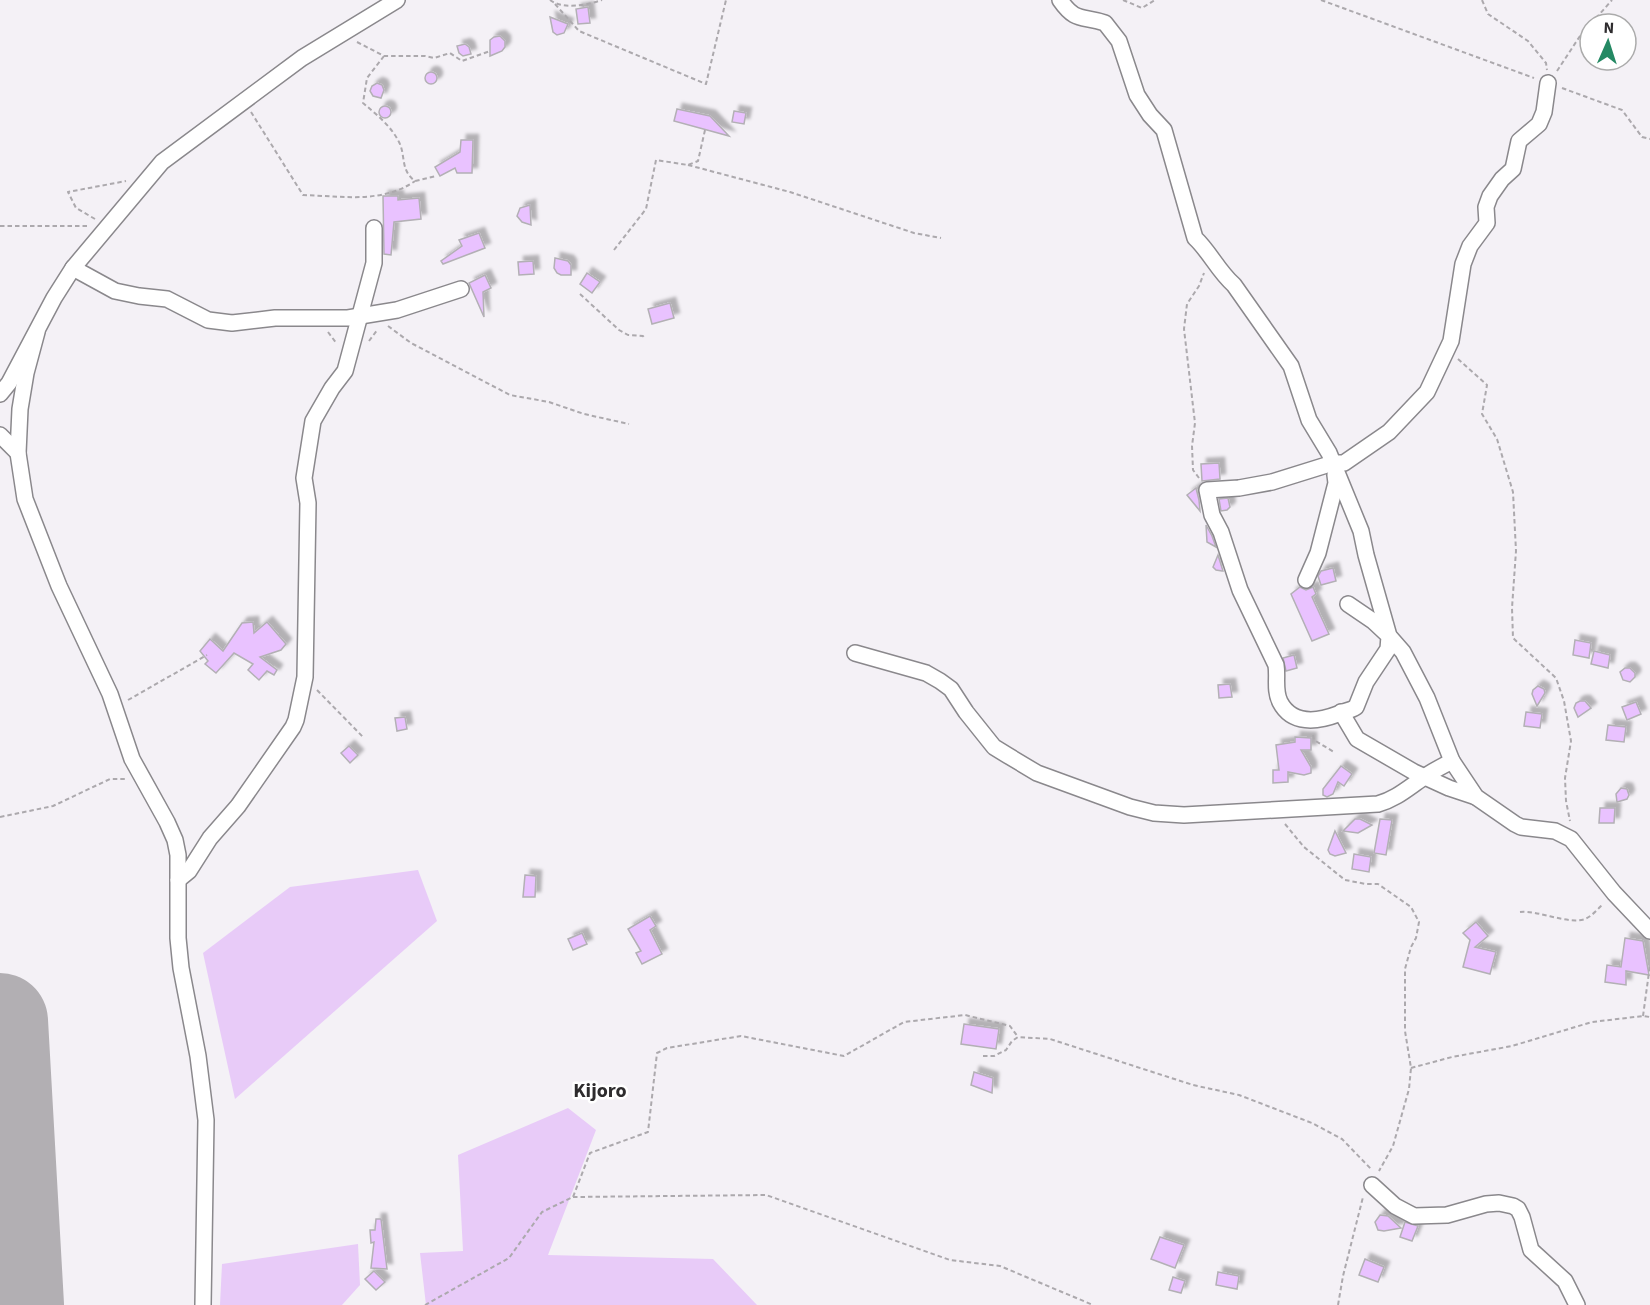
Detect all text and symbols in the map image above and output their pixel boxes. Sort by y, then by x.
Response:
north arrow [1578,12,1638,72]
text: N [1603,17,1615,39]
district label: Kijoro [573,1077,627,1105]

